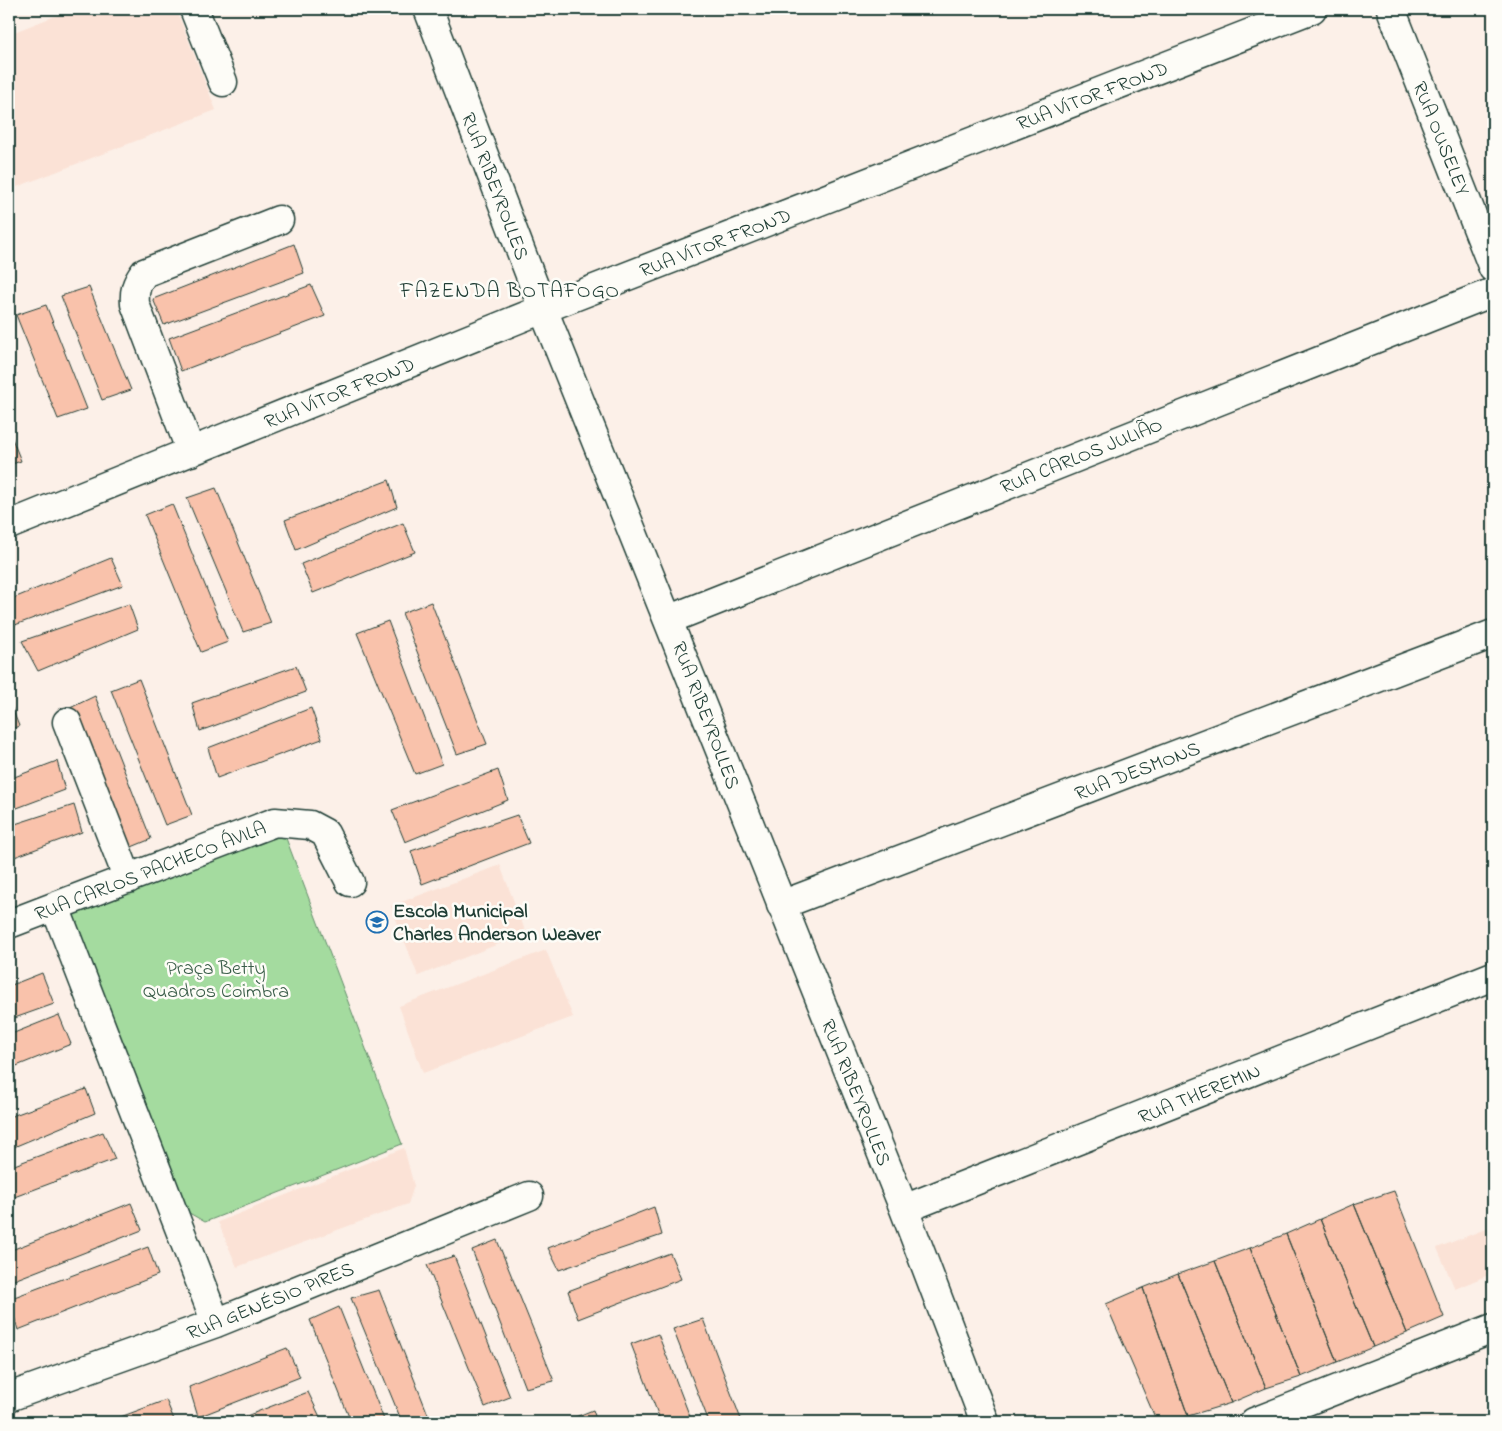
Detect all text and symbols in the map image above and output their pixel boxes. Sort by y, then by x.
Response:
street label: RUA VÍTOR FROND [1013,55,1173,140]
street label: RUA OUSELEY [1404,78,1476,200]
street label: RUA RIBEYROLLES [452,109,535,265]
street label: RUA VÍTOR FROND [636,202,796,287]
district label: FAZENDA BOTAFOGO [399,277,620,307]
street label: RUA VÍTOR FROND [260,351,420,438]
street label: RUA CARLOS JULIÃO [996,412,1167,503]
street label: RUA RIBEYROLLES [663,638,746,794]
street label: RUA DESMONS [1071,735,1205,810]
street label: RUA CARLOS PACHECO ÁVILA [31,815,271,930]
place label: Escola Municipal Charles Anderson Weaver [393,898,602,950]
school or university icon: Escola Municipal Charles Anderson Weaver [365,910,389,934]
park label: Praça Betty Quadros Coimbra [143,955,289,1007]
street label: RUA RIBEYROLLES [812,1015,897,1171]
street label: RUA THEREMIN [1134,1058,1266,1133]
street label: RUA GENÉSIO PIRES [183,1255,359,1349]

